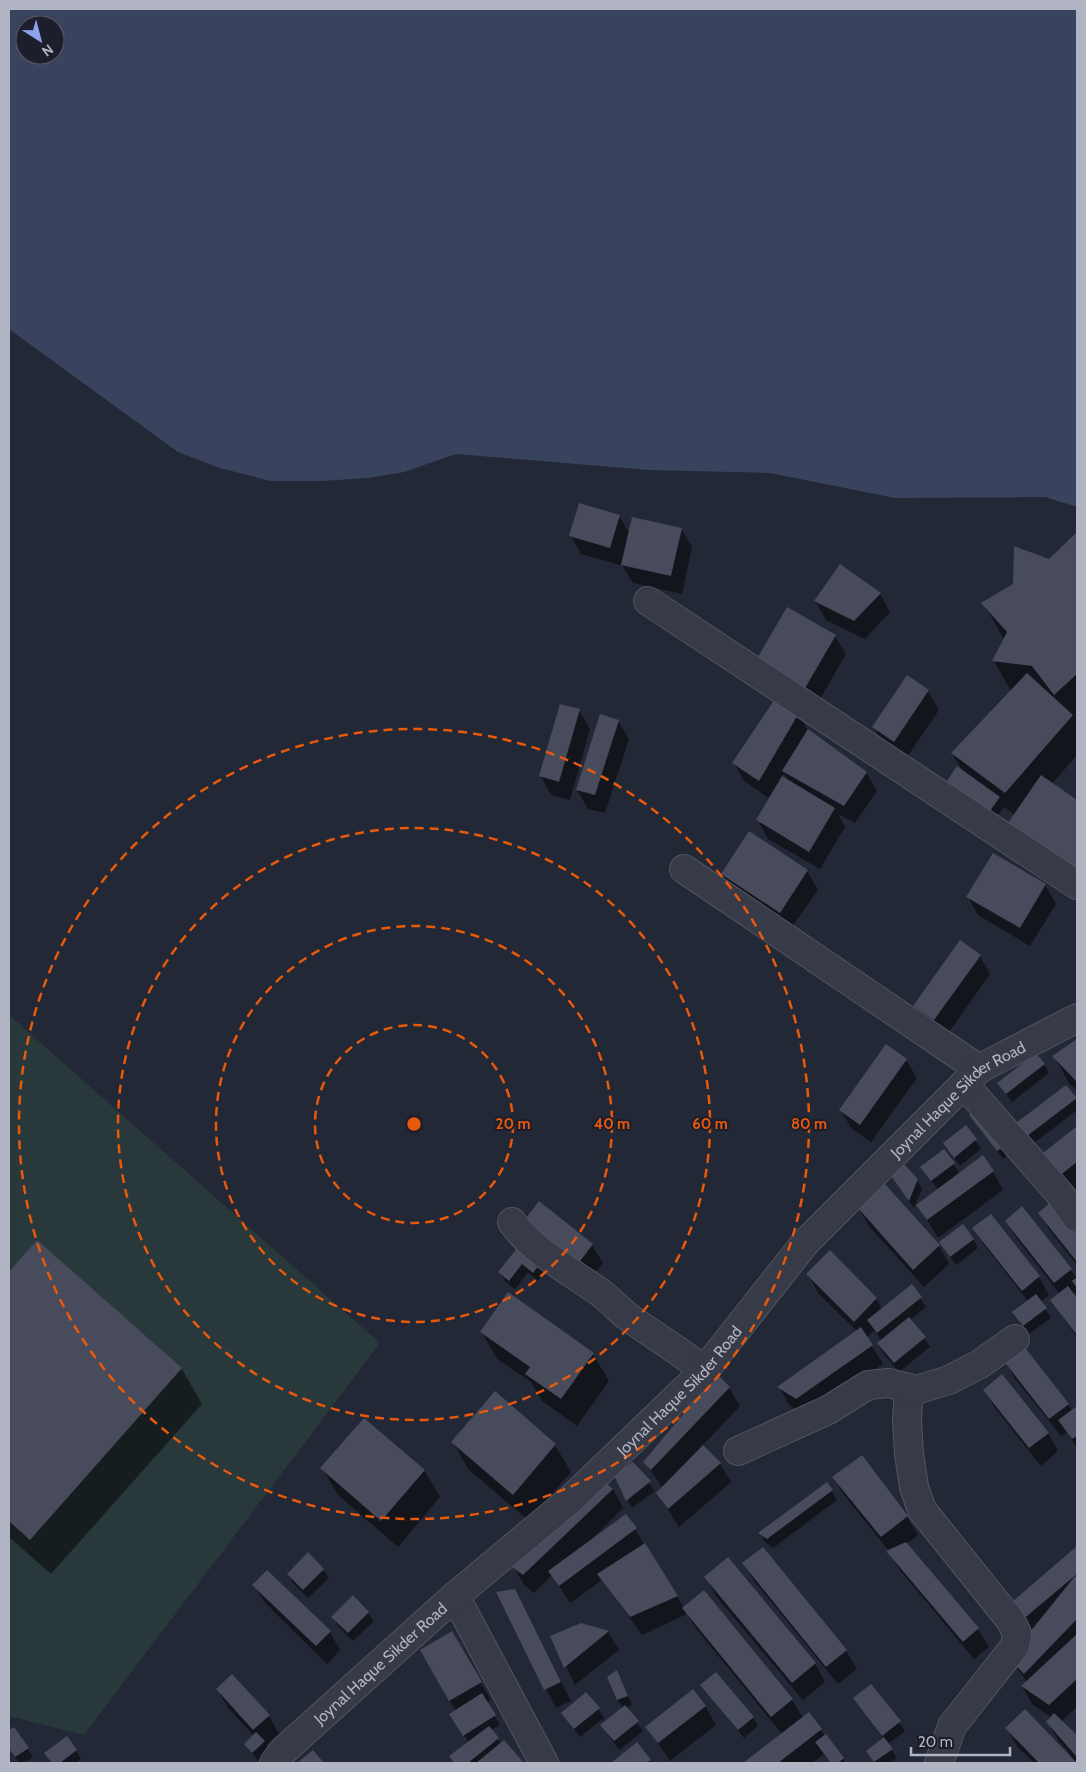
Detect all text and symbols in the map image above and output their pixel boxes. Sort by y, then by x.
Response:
north arrow [15,15,65,65]
text: N [38,40,57,61]
street label: Joynal Haque Sikder Road [885,1037,1028,1163]
centre of rings [405,1115,423,1133]
text: 20 m [496,1115,530,1133]
text: 40 m [594,1115,630,1133]
text: 60 m [692,1115,728,1133]
text: 80 m [791,1115,827,1133]
street label: Joynal Haque Sikder Road [612,1322,745,1460]
street label: Joynal Haque Sikder Road [309,1598,451,1729]
scale bar [911,1724,1010,1756]
text: 20 m [918,1733,953,1751]

